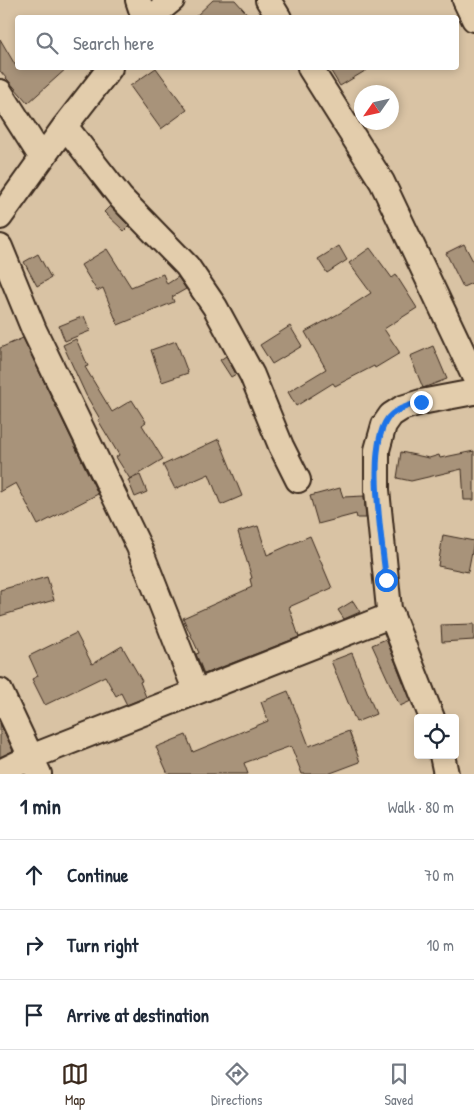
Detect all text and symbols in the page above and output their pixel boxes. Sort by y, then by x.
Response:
search box [15,15,459,70]
icon: search [33,29,61,57]
text: Search here [73,30,154,56]
north arrow [354,85,399,130]
route end [410,391,433,414]
route start [375,569,398,592]
map controls [414,714,459,759]
button: locate [414,714,459,759]
text: 1 min [20,792,61,821]
text: Walk · 80 m [388,796,454,818]
icon: ahead [20,861,48,889]
text: Continue [67,862,128,888]
text: 70 m [424,864,454,886]
icon: right [20,931,48,959]
text: Turn right [67,932,138,958]
text: 10 m [426,934,454,956]
icon: arrive [20,1001,48,1029]
text: Arrive at destination [67,1002,209,1028]
tab: Map [61,1060,89,1109]
tab: Directions [211,1060,262,1109]
tab: Saved [384,1060,413,1109]

